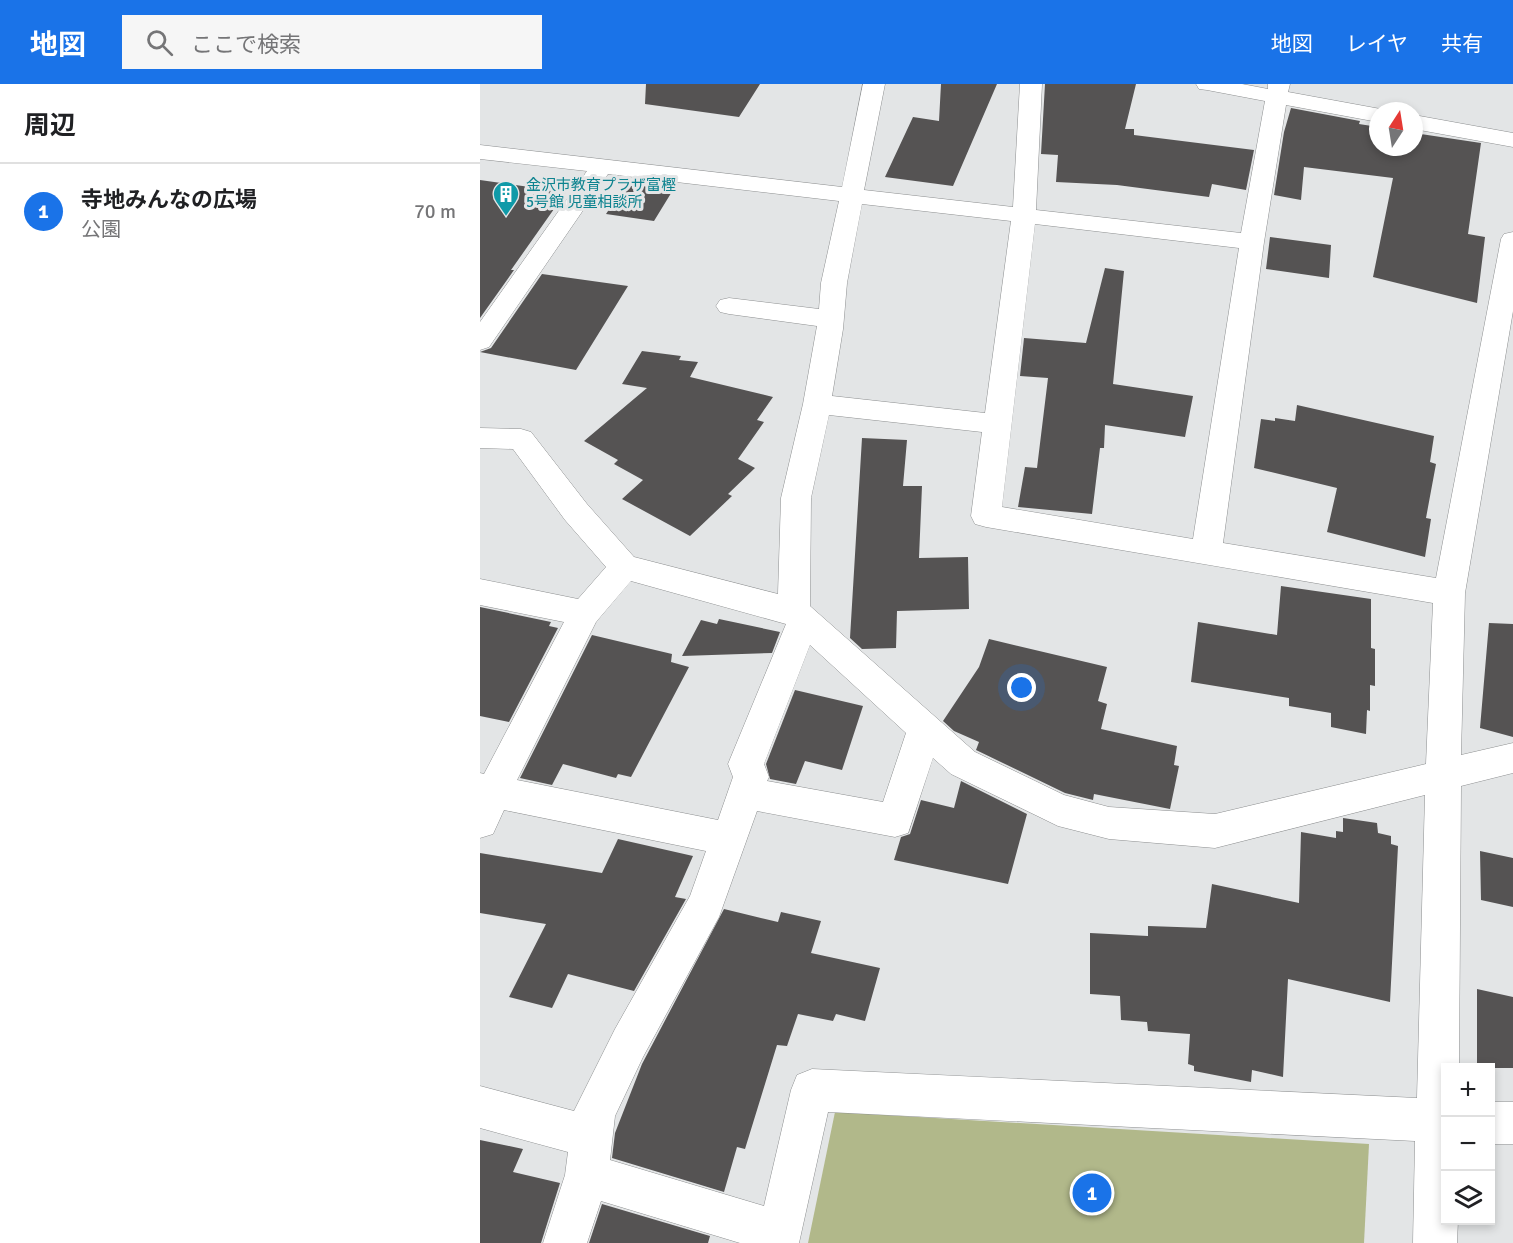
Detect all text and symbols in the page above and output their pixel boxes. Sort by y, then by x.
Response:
search box [122,15,542,69]
icon: search [143,26,176,59]
text: 地図 [30,28,86,62]
text: ここで検索 [191,31,301,58]
text: 地図 [1271,31,1313,57]
text: レイヤ [1346,31,1408,57]
text: 共有 [1441,31,1483,57]
north arrow [1369,102,1423,156]
text: 周辺 [24,110,76,142]
place label: 金沢市教育プラザ富樫 5号館 児童相談所 [526,176,676,211]
building icon: 金沢市教育プラザ富樫 5号館 児童相談所 [491,179,521,217]
text: 寺地みんなの広場 [81,186,257,213]
text: 1 [38,199,49,224]
text: 70 m [414,199,456,224]
text: 公園 [81,217,121,242]
your location [1007,673,1036,702]
map controls [1441,1063,1495,1225]
button: + [1441,1063,1495,1117]
button: − [1441,1117,1495,1171]
pin: 1 [1072,1170,1112,1216]
button: layers [1441,1171,1495,1225]

